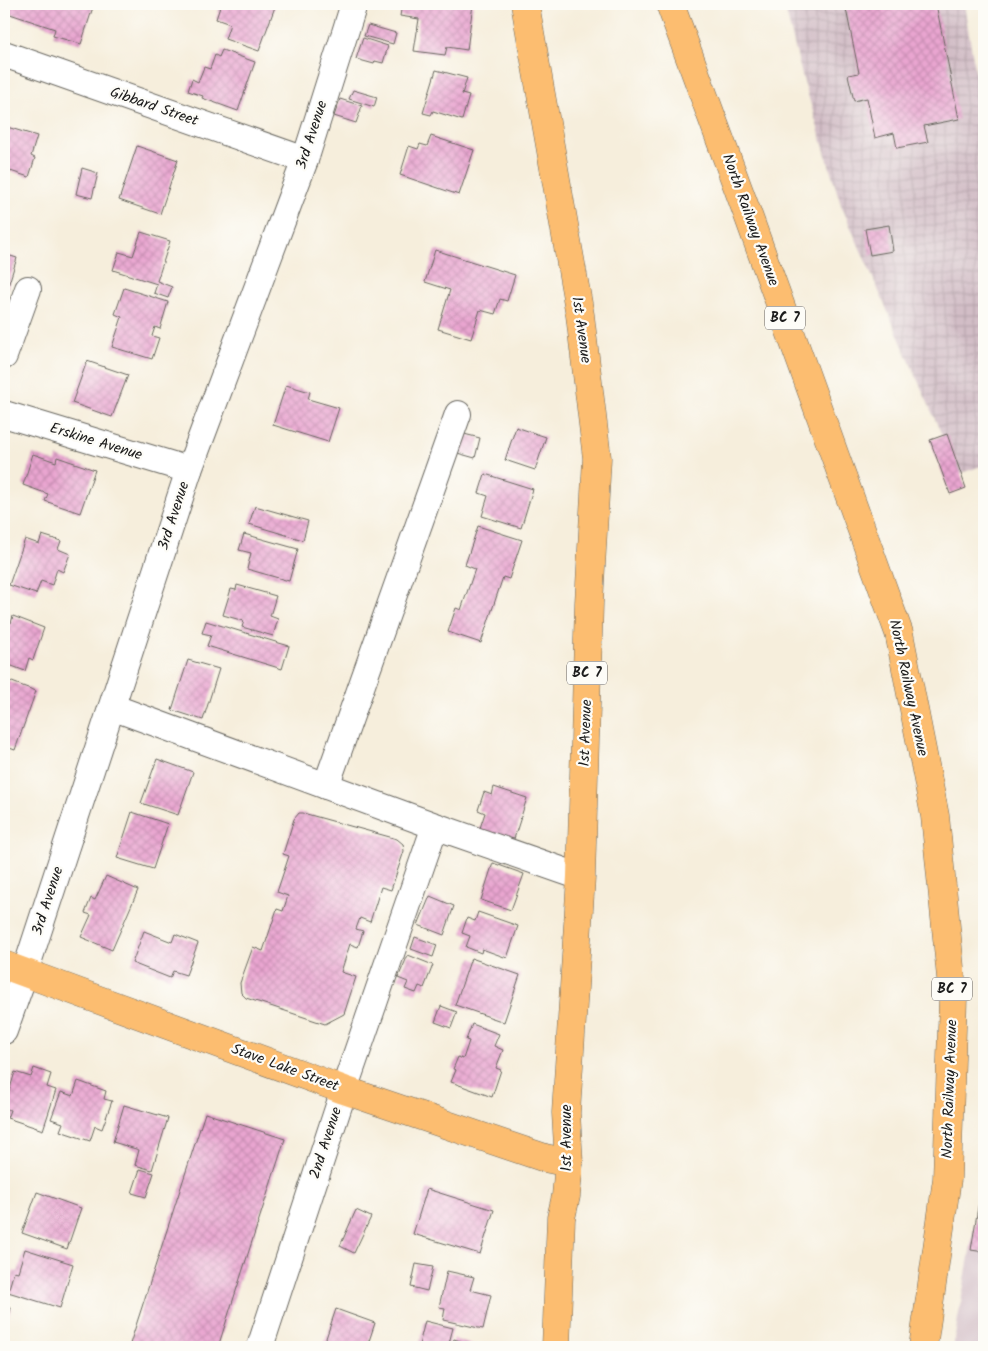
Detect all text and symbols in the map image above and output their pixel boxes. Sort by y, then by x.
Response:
street label: Gibbard Street [107,81,202,133]
street label: 3rd Avenue [290,97,334,173]
street label: North Railway Avenue [715,151,785,290]
street label: 1st Avenue [564,295,598,365]
road number: BC 7 [765,306,805,330]
street label: Erskine Avenue [47,417,145,468]
street label: 3rd Avenue [152,478,196,554]
street label: North Railway Avenue [882,617,934,759]
road number: BC 7 [567,661,607,684]
street label: 1st Avenue [573,699,599,767]
street label: 3rd Avenue [26,863,70,939]
road number: BC 7 [932,978,972,1001]
street label: North Railway Avenue [936,1019,964,1159]
street label: Stave Lake Street [228,1037,342,1099]
street label: 2nd Avenue [303,1104,349,1182]
street label: 1st Avenue [555,1104,579,1172]

